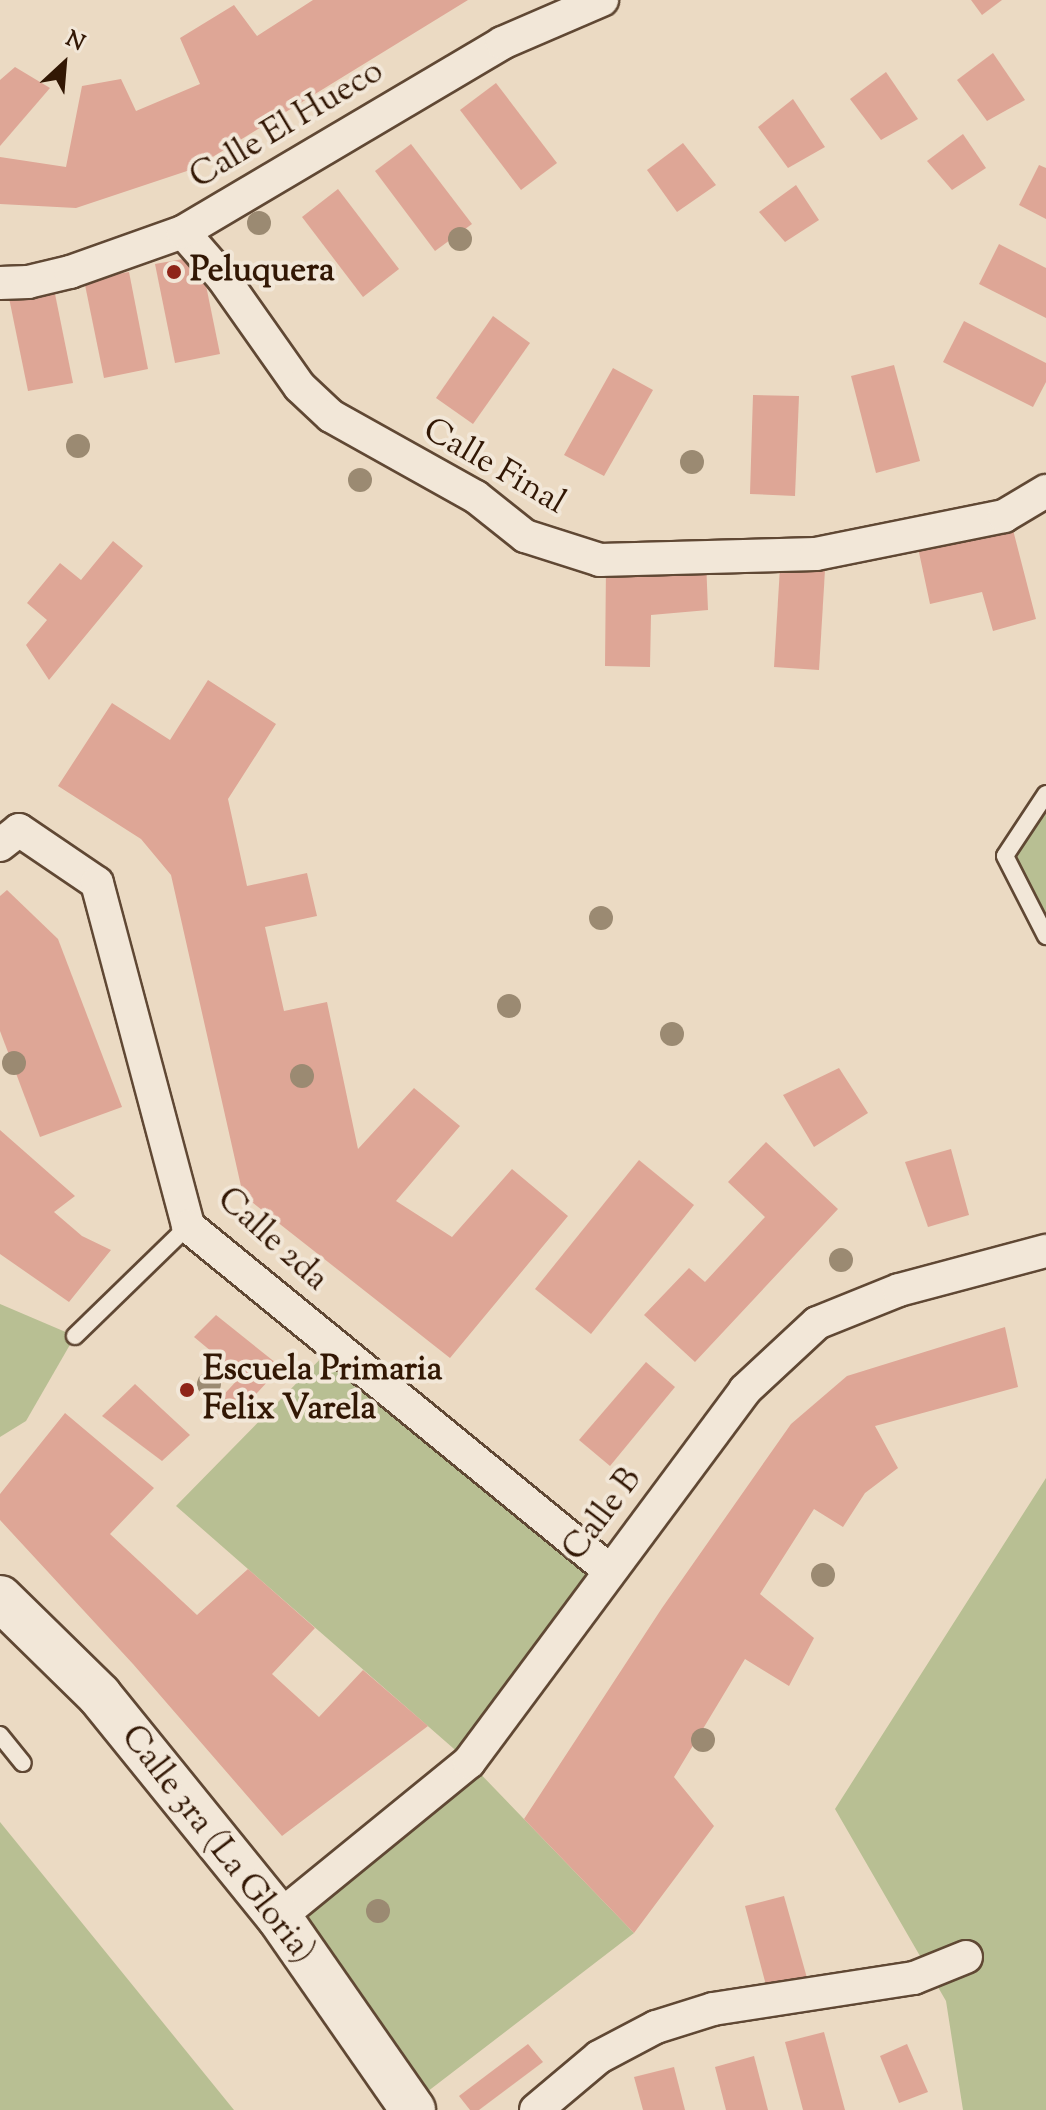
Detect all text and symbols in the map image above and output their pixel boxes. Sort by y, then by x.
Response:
north arrow [24,24,104,104]
text: N [60,24,89,61]
street label: Calle El Hueco [183,51,391,199]
place label: Peluquera [190,252,335,292]
marker: Peluquera [165,263,183,281]
street label: Calle Final [416,410,572,524]
street label: Calle 2da [208,1180,336,1300]
place label: Escuela Primaria Felix Varela [203,1350,442,1430]
marker: Escuela Primaria Felix Varela [178,1381,196,1399]
street label: Calle B [555,1460,651,1570]
street label: Calle 3ra (La Gloria) [111,1718,323,1972]

